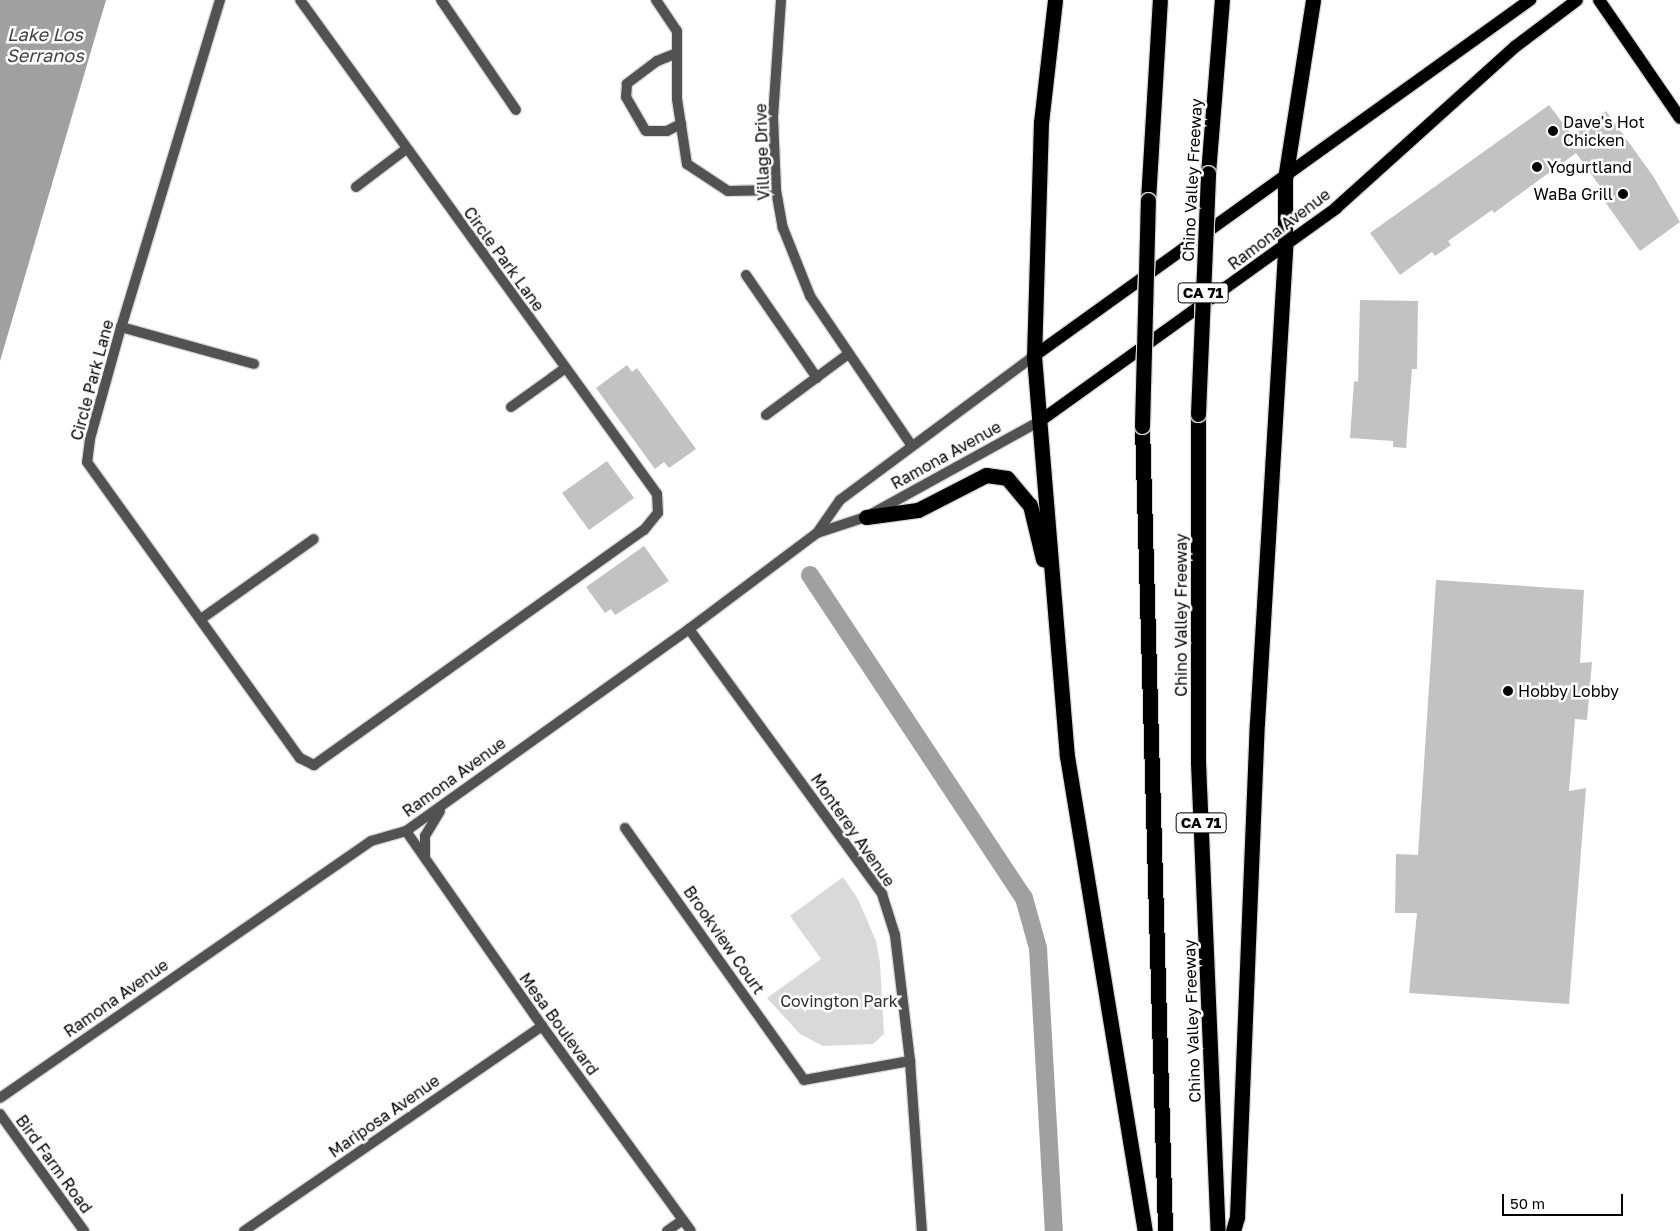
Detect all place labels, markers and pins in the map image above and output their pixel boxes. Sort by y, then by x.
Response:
place label: Dave's Hot Chicken [1563,112,1645,150]
marker: Dave's Hot Chicken [1547,125,1559,137]
place label: Yogurtland [1547,157,1632,177]
marker: Yogurtland [1531,161,1543,173]
place label: WaBa Grill [1533,184,1613,204]
marker: WaBa Grill [1617,188,1629,200]
place label: Hobby Lobby [1518,681,1619,701]
marker: Hobby Lobby [1502,685,1514,697]

